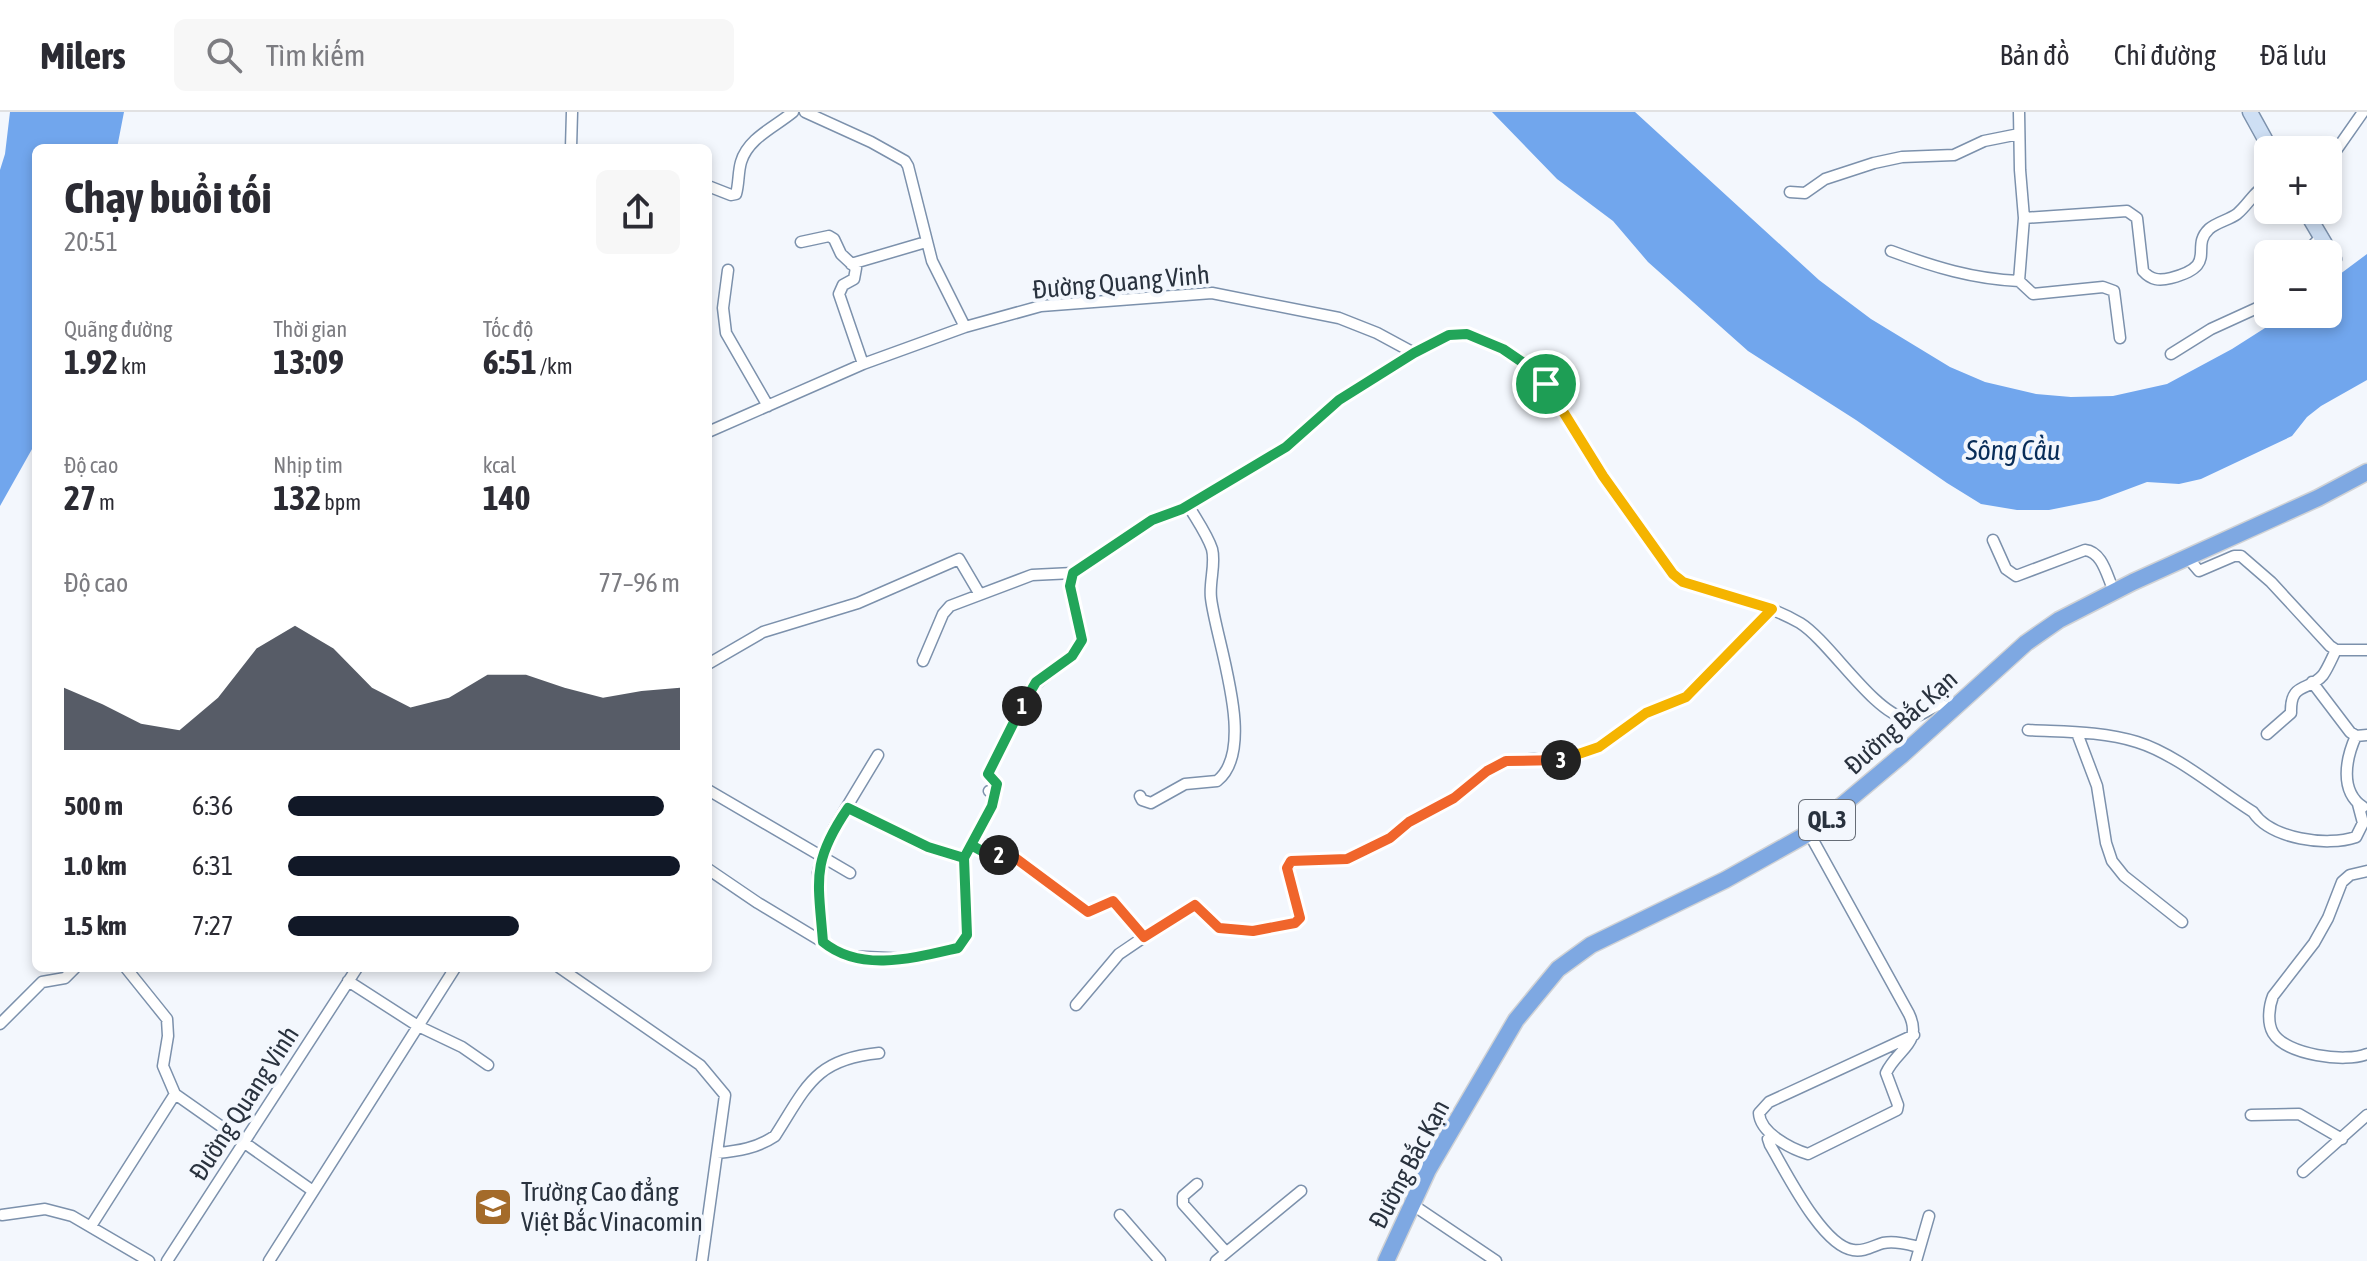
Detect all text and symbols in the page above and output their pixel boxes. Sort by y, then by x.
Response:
search box [174,19,734,91]
icon: search [202,33,246,77]
text: Milers [40,34,126,77]
text: Tìm kiếm [266,38,365,72]
text: Bản đồ [1999,39,2070,71]
text: Chỉ đường [2114,39,2216,71]
text: Đã lưu [2260,39,2327,71]
map controls [2254,136,2342,328]
button: + [2254,136,2342,224]
button: share [596,170,680,254]
text: Chạy buổi tối [64,172,272,222]
text: 20:51 [64,227,118,257]
button: − [2254,240,2342,328]
street label: Đường Quang Vinh [1031,259,1211,305]
text: Quãng đường [64,316,173,342]
text: Thời gian [273,316,347,342]
text: Tốc độ [483,316,533,342]
text: 1.92 [64,342,118,381]
text: 13:09 [273,342,344,381]
text: 6:51 [483,342,537,381]
pin [1512,350,1580,418]
text: km [118,353,147,379]
text: /km [537,353,573,379]
icon: arrive [1524,362,1568,406]
water label: Sông Cầu [1965,434,2060,466]
text: Độ cao [64,452,118,478]
text: Nhịp tim [273,452,343,478]
text: kcal [483,452,516,478]
text: 27 [64,478,96,517]
text: 132 [273,478,321,517]
text: 140 [483,478,531,517]
text: m [96,489,115,515]
text: bpm [321,489,361,515]
text: Độ cao [64,568,128,598]
text: 77–96 m [598,568,680,598]
street label: Đường Bắc Kạn [1838,664,1964,780]
pin: 1 [1002,686,1042,726]
text: 1 [1017,693,1027,719]
pin: 3 [1541,740,1581,780]
text: 3 [1556,747,1566,773]
text: 500 m [64,791,123,821]
text: 6:36 [192,791,233,821]
road number: QL.3 [1799,800,1855,840]
pin: 2 [979,835,1019,875]
text: 2 [994,842,1004,868]
text: 1.0 km [64,851,127,881]
text: 6:31 [192,851,233,881]
text: 1.5 km [64,911,127,941]
text: 7:27 [192,911,233,941]
street label: Đường Quang Vinh [183,1020,305,1186]
street label: Đường Bắc Kạn [1363,1095,1455,1233]
place label: Trường Cao đẳng Việt Bắc Vinacomin [521,1176,703,1237]
school or university icon: Trường Cao đẳng Việt Bắc Vinacomin [472,1186,514,1228]

